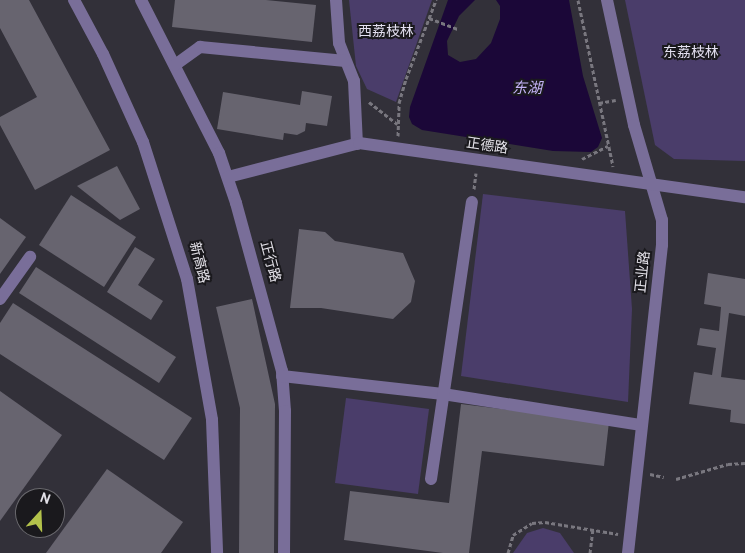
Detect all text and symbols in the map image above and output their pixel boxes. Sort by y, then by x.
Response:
park label: 西荔枝林 [358,25,414,41]
park label: 东荔枝林 [663,46,719,62]
water label: 东湖 [512,81,542,99]
street label: 正德路 [465,136,509,158]
street label: 正行路 [255,240,283,284]
street label: 新高路 [185,241,211,285]
street label: 正业路 [633,250,655,294]
north arrow [15,488,65,538]
text: N [37,490,53,509]

